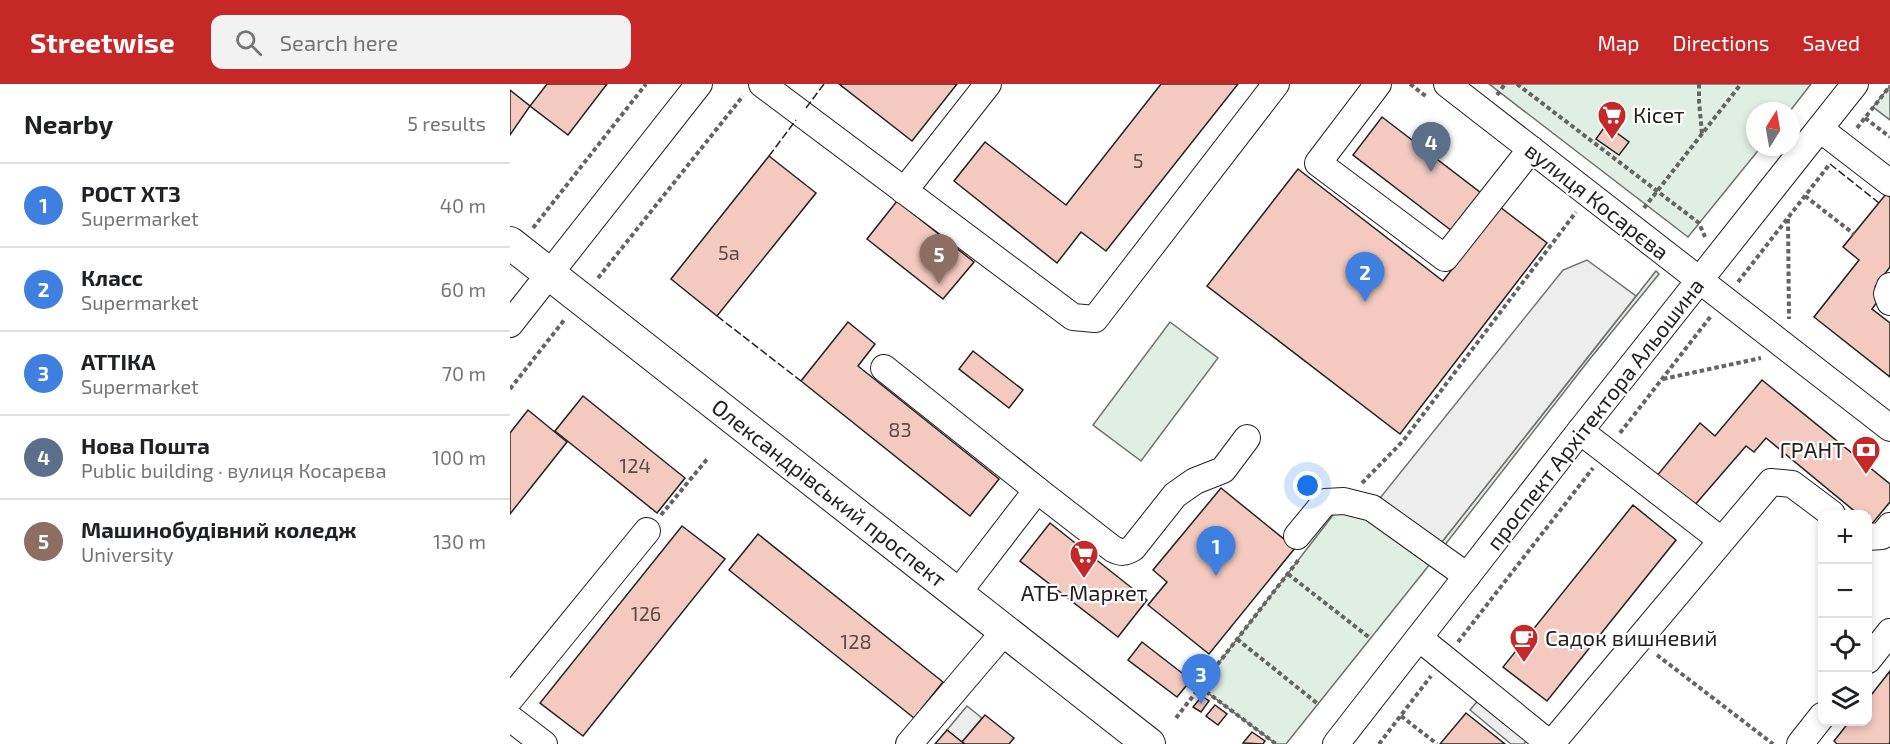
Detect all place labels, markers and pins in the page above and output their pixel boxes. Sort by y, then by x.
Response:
supermarket icon: Кісет [1596,99,1628,141]
place label: Кісет [1633,101,1685,127]
pin: 4 [1412,122,1450,172]
pin: 5 [920,234,958,284]
pin: 2 [1346,252,1384,302]
bank icon: ГРАНТ [1850,434,1882,476]
place label: ГРАНТ [1779,436,1845,462]
pin: 1 [1196,526,1236,576]
supermarket icon: АТБ-Маркет [1068,538,1100,580]
place label: АТБ-Маркет [1021,579,1147,605]
cafe icon: Садок вишневий [1508,622,1540,664]
place label: Садок вишневий [1545,624,1717,650]
pin: 3 [1182,654,1220,704]

